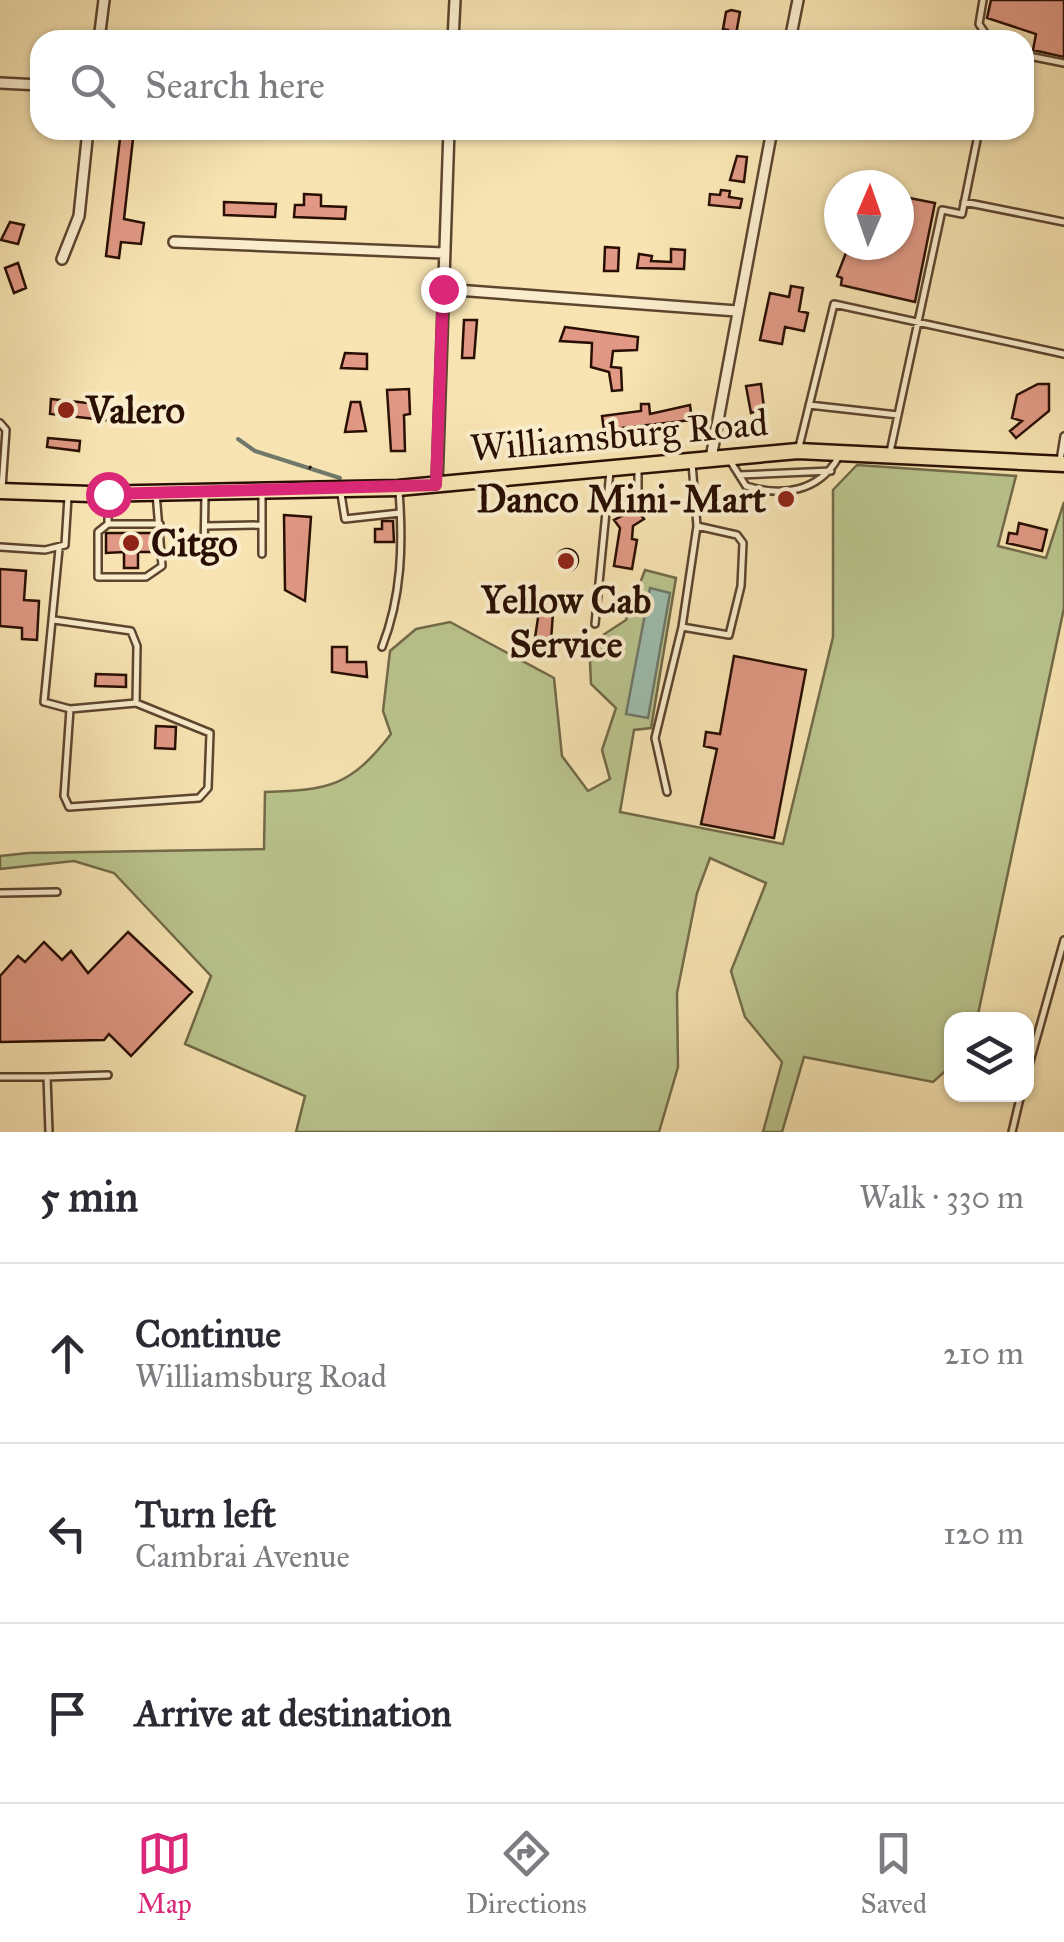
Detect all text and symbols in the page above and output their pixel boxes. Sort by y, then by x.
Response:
search box [30,30,1034,140]
icon: search [65,58,120,113]
text: Search here [145,62,325,108]
north arrow [824,170,914,260]
route end [421,267,467,313]
place label: Valero [85,387,185,433]
marker: Valero [55,399,77,421]
street label: Williamsburg Road [468,399,770,471]
route start [86,472,132,518]
place label: Danco Mini-Mart [477,476,767,522]
marker: Danco Mini-Mart [775,488,797,510]
place label: Citgo [151,520,238,566]
marker: Citgo [120,532,142,554]
marker: Yellow Cab Service [555,550,577,572]
place label: Yellow Cab Service [481,577,651,667]
map controls [944,1012,1034,1102]
button: layers [944,1012,1034,1102]
text: 5 min [40,1171,138,1223]
text: Walk · 330 m [859,1178,1024,1217]
text: Continue [135,1311,281,1357]
icon: ahead [40,1326,95,1381]
text: 210 m [943,1334,1024,1373]
text: Williamsburg Road [135,1357,387,1396]
text: Turn left [135,1491,276,1537]
icon: left [40,1506,95,1561]
text: 120 m [943,1514,1024,1553]
text: Cambrai Avenue [135,1537,350,1576]
icon: arrive [40,1686,95,1741]
text: Arrive at destination [135,1690,452,1736]
tab: Map [137,1826,192,1921]
tab: Directions [466,1826,587,1921]
tab: Saved [861,1826,927,1921]

